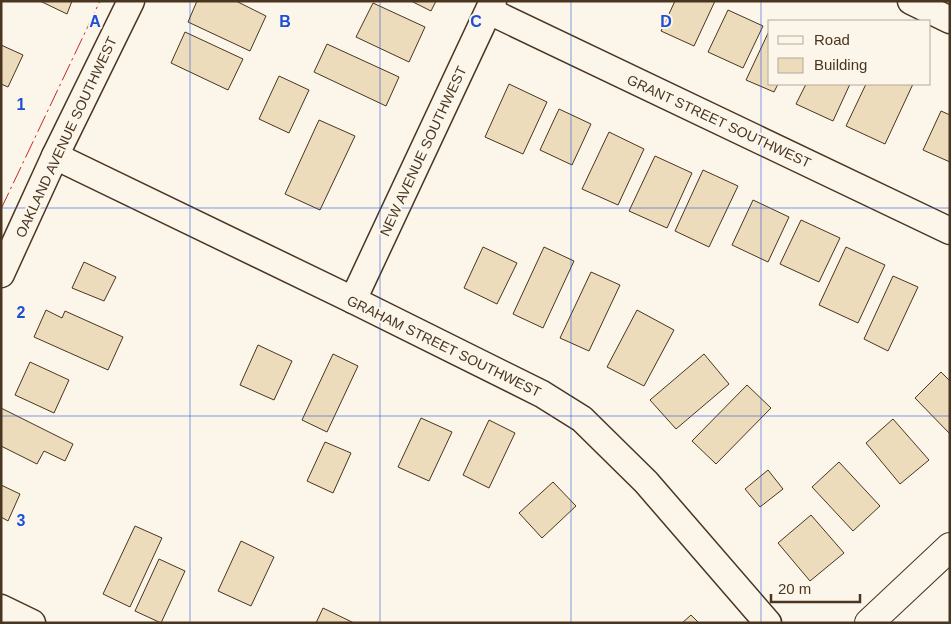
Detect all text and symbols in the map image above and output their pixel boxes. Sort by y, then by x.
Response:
text: A [89,13,101,30]
text: B [279,13,291,30]
text: C [470,13,482,30]
text: D [660,13,672,30]
legend [768,20,931,85]
text: Road [814,31,850,48]
street label: OAKLAND AVENUE SOUTHWEST [12,34,120,240]
text: Building [814,56,867,73]
street label: NEW AVENUE SOUTHWEST [377,63,470,239]
street label: GRANT STREET SOUTHWEST [625,71,814,171]
text: 1 [17,96,26,113]
street label: GRAHAM STREET SOUTHWEST [344,292,544,400]
text: 2 [17,304,26,321]
text: 3 [17,512,26,529]
scale bar [771,572,860,604]
text: 20 m [778,580,811,597]

